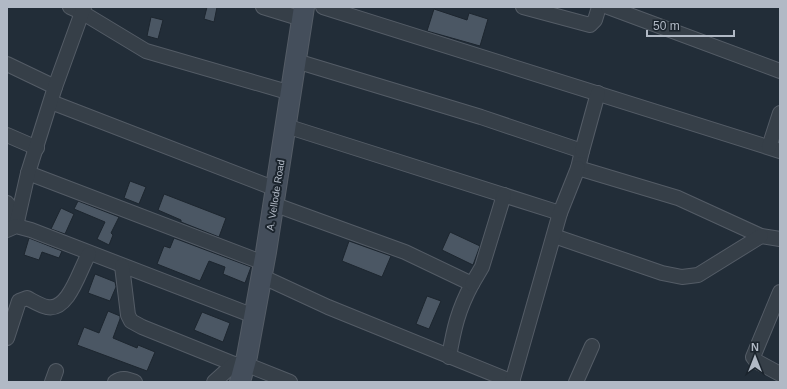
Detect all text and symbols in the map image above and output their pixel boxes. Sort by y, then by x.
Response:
scale bar [647,12,734,38]
text: 50 m [653,19,680,33]
street label: A. Vellode Road [264,159,287,231]
north arrow [735,337,775,377]
text: N [751,341,759,353]

